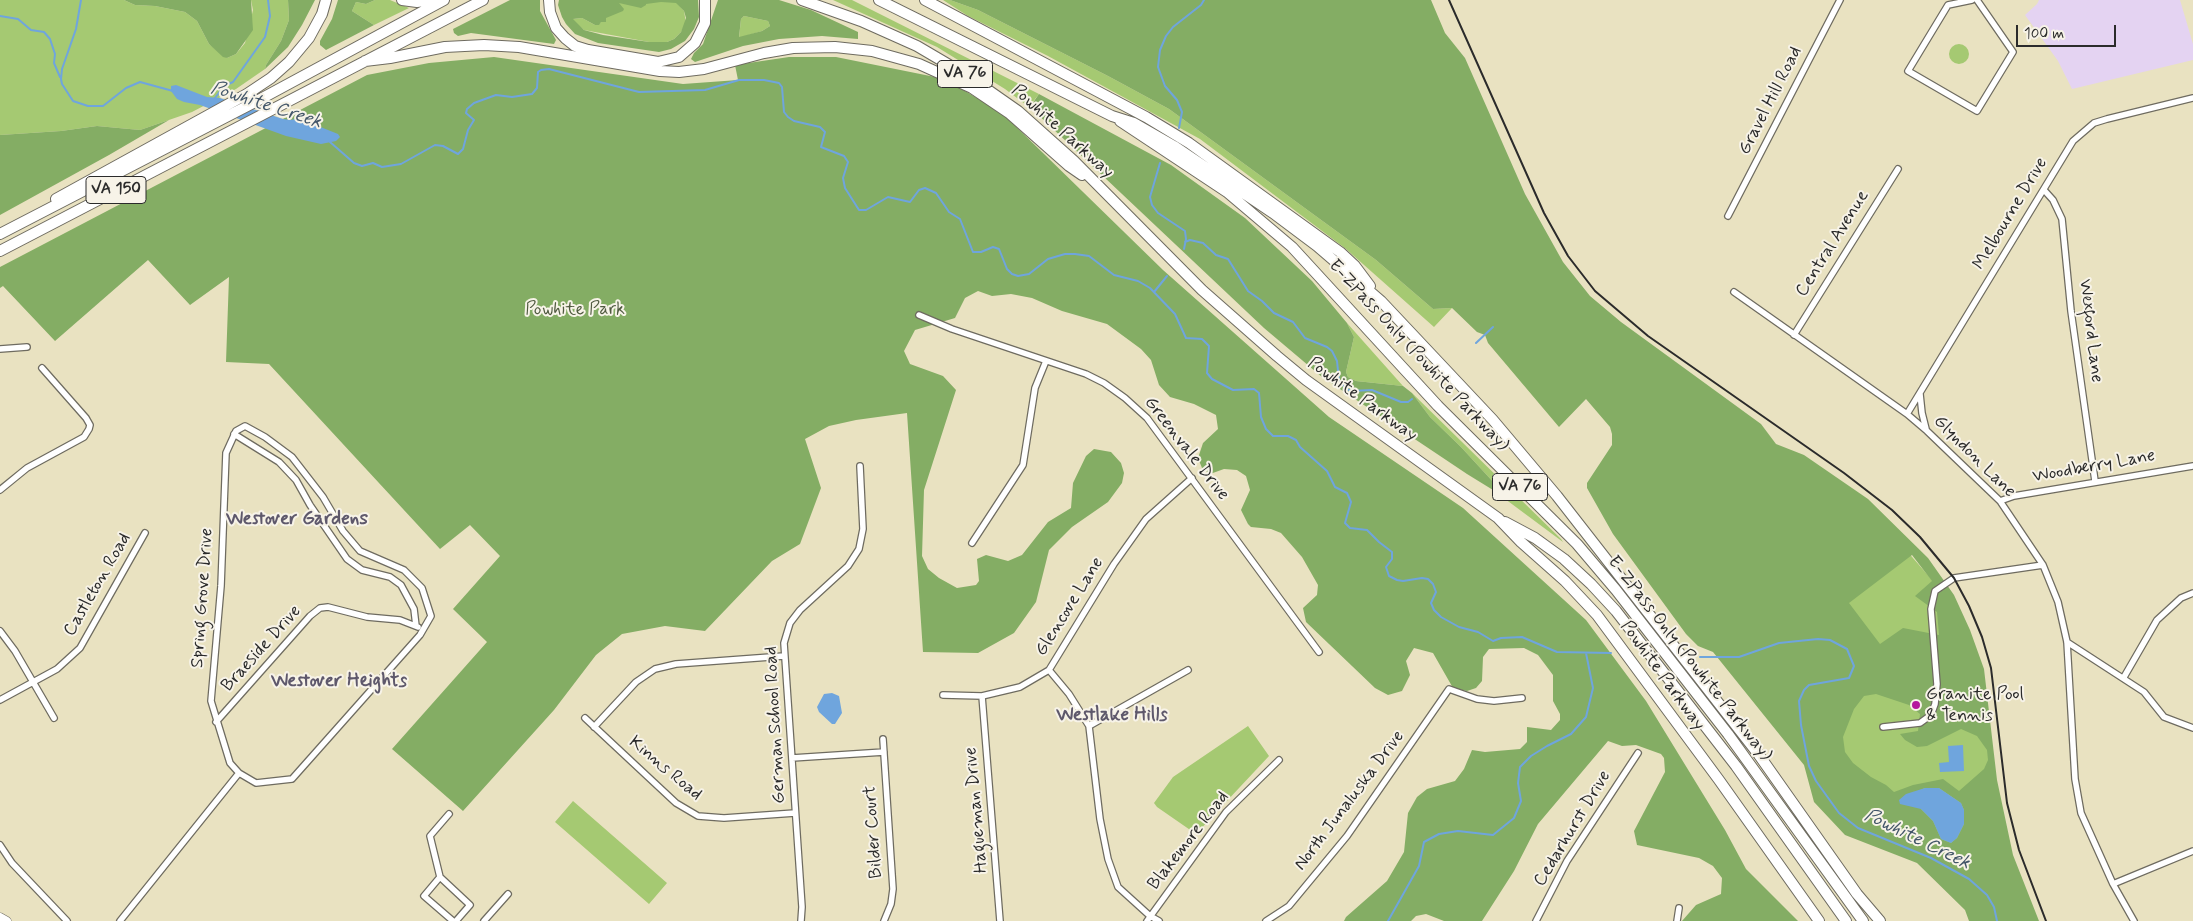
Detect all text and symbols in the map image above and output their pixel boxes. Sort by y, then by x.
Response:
scale bar [2018,15,2118,47]
text: 100 m [2024,24,2064,44]
street label: Gravel Hill Road [1735,43,1807,159]
road number: VA 76 [938,61,992,88]
water label: Powhite Creek [208,77,324,135]
street label: Powhite Parkway [1006,80,1118,184]
street label: Melbourne Drive [1969,154,2053,274]
road number: VA 150 [86,176,146,204]
street label: Central Avenue [1792,187,1874,301]
street label: E-ZPass Only (Powhite Parkway) [1323,256,1513,456]
street label: Wexford Lane [2073,278,2107,384]
park label: Powhite Park [525,299,625,321]
street label: Powhite Parkway [1303,353,1421,447]
street label: Greenvale Drive [1139,393,1233,505]
street label: Glyndon Lane [1928,411,2020,503]
street label: Woodberry Lane [2031,446,2157,488]
road number: VA 76 [1492,474,1548,501]
district label: Westover Gardens [226,509,368,531]
street label: Spring Grove Drive [187,527,219,669]
street label: Castleton Road [60,530,136,640]
street label: E-ZPass Only (Powhite Parkway) [1602,552,1776,766]
street label: Glencove Lane [1031,554,1109,660]
street label: Braeside Drive [218,601,306,697]
street label: Powhite Parkway [1615,617,1709,735]
street label: German School Road [761,646,791,804]
district label: Westover Heights [271,671,407,693]
place label: Granite Pool & Tennis [1926,684,2024,726]
marker: Granite Pool & Tennis [1910,699,1922,711]
district label: Westlake Hills [1056,705,1168,727]
street label: North Junaluska Drive [1290,727,1410,875]
street label: Kinns Road [624,732,706,806]
street label: Hagueman Drive [961,746,993,874]
street label: Cedarhurst Drive [1530,767,1616,891]
street label: Bilder Court [860,785,888,879]
street label: Blakemore Road [1144,787,1234,895]
water label: Powhite Creek [1860,805,1974,875]

